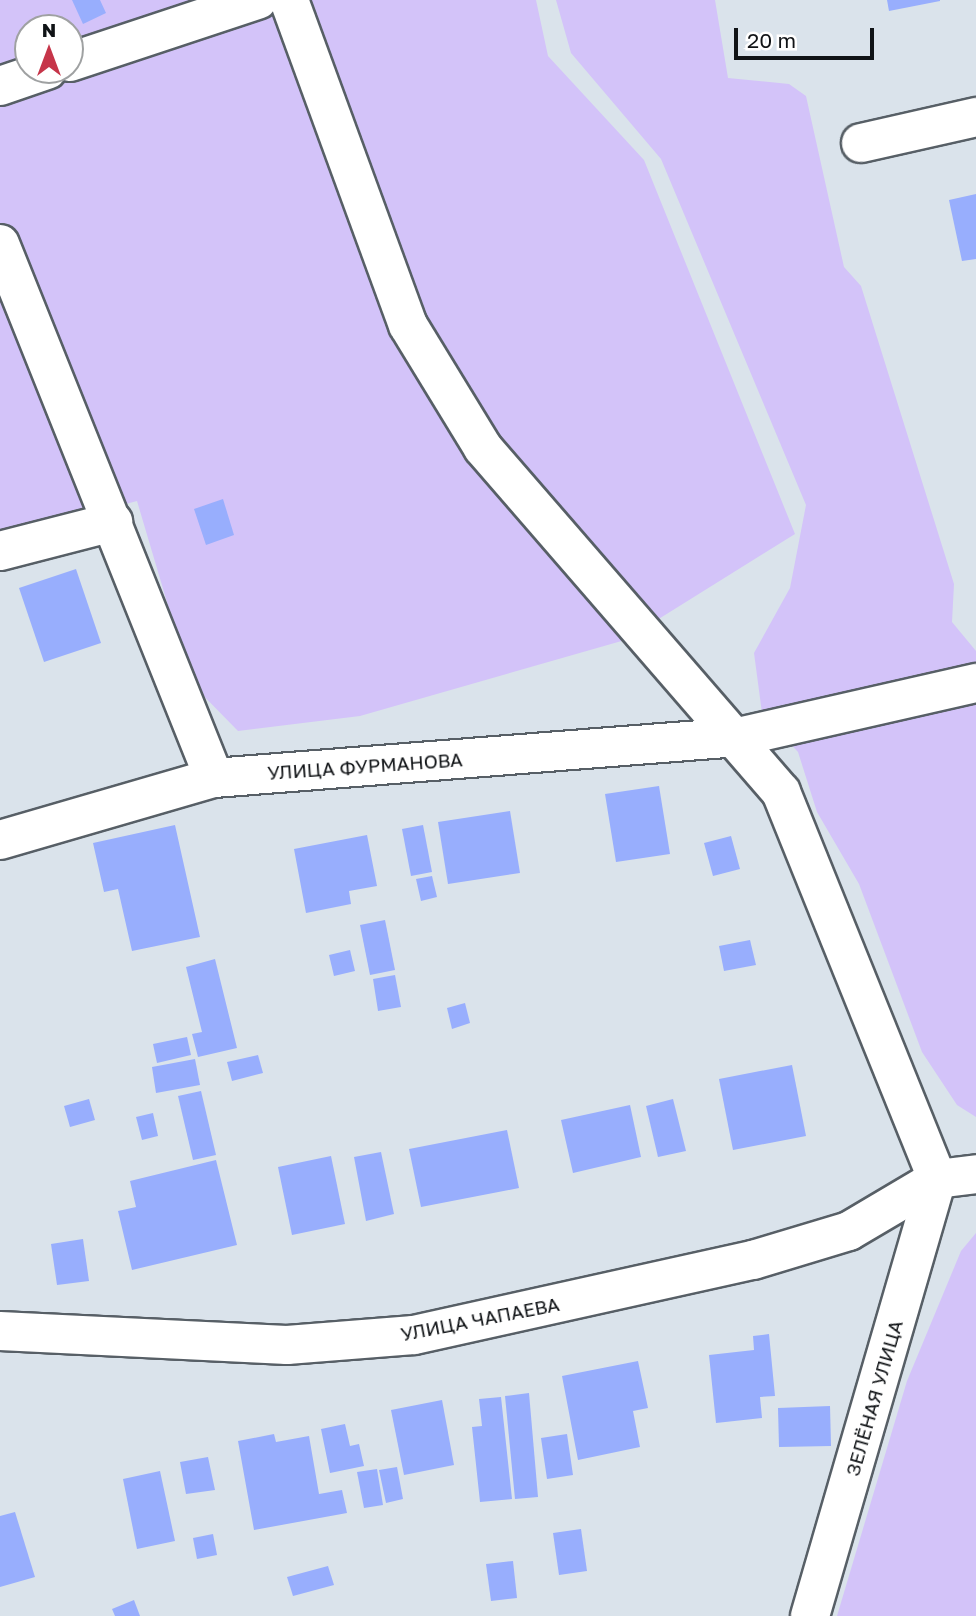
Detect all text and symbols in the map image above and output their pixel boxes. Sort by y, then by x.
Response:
north arrow [14,14,84,84]
scale bar [738,14,878,58]
text: N [42,18,56,41]
text: 20 m [747,27,796,53]
street label: УЛИЦА ФУРМАНОВА [267,748,463,784]
street label: УЛИЦА ЧАПАЕВА [399,1292,561,1346]
street label: ЗЕЛЁНАЯ УЛИЦА [841,1317,907,1479]

